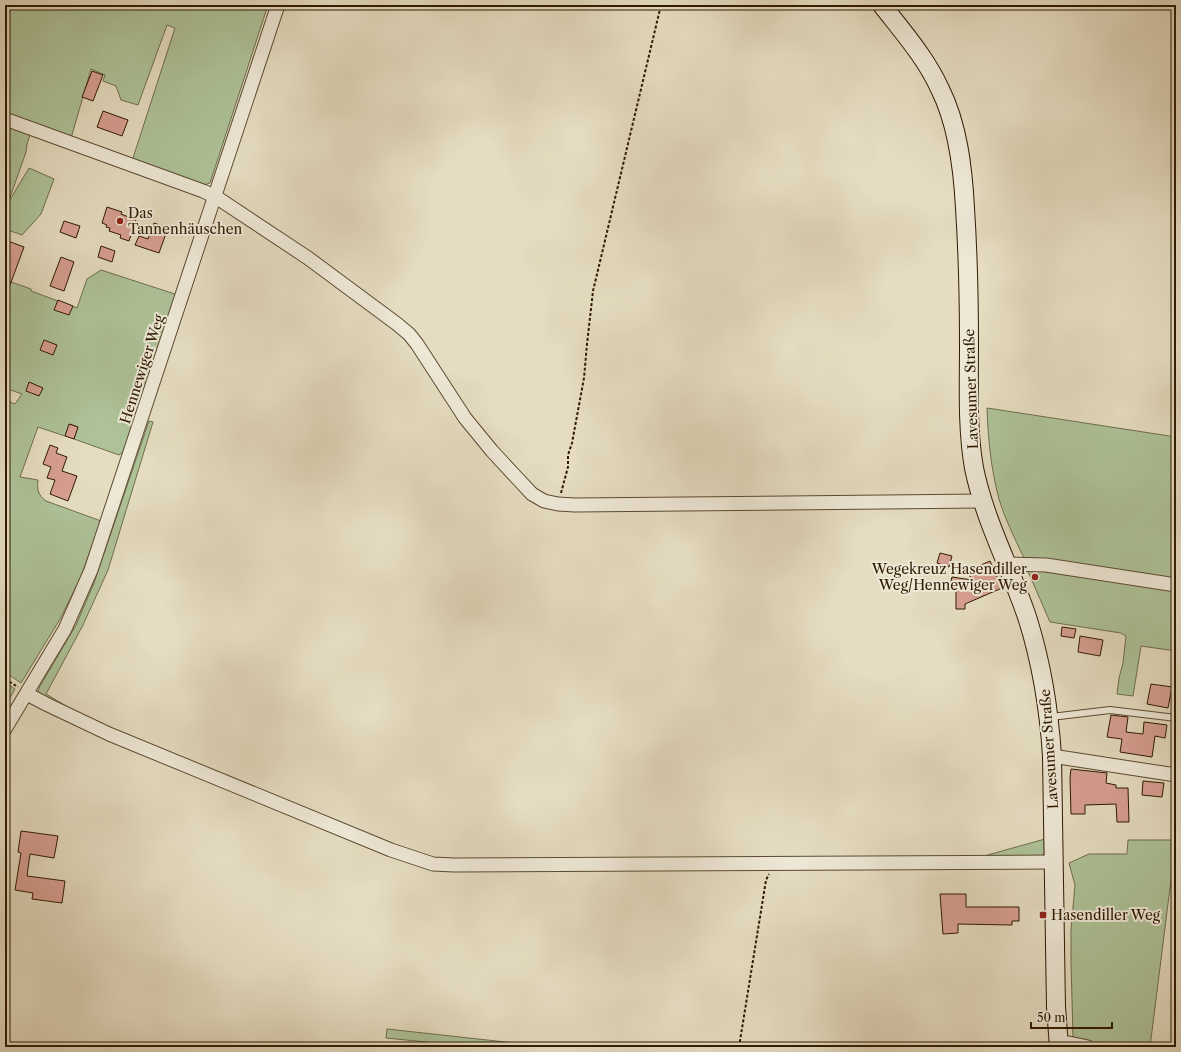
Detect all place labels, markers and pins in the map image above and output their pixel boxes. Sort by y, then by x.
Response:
place label: Das Tannenhäuschen [128,204,242,238]
marker: Das Tannenhäuschen [115,216,125,226]
place label: Wegekreuz Hasendiller Weg/Hennewiger Weg [871,560,1028,594]
marker: Wegekreuz Hasendiller Weg/Hennewiger Weg [1030,572,1040,582]
place label: Hasendiller Weg [1051,906,1161,924]
marker: Hasendiller Weg [1038,910,1048,920]

